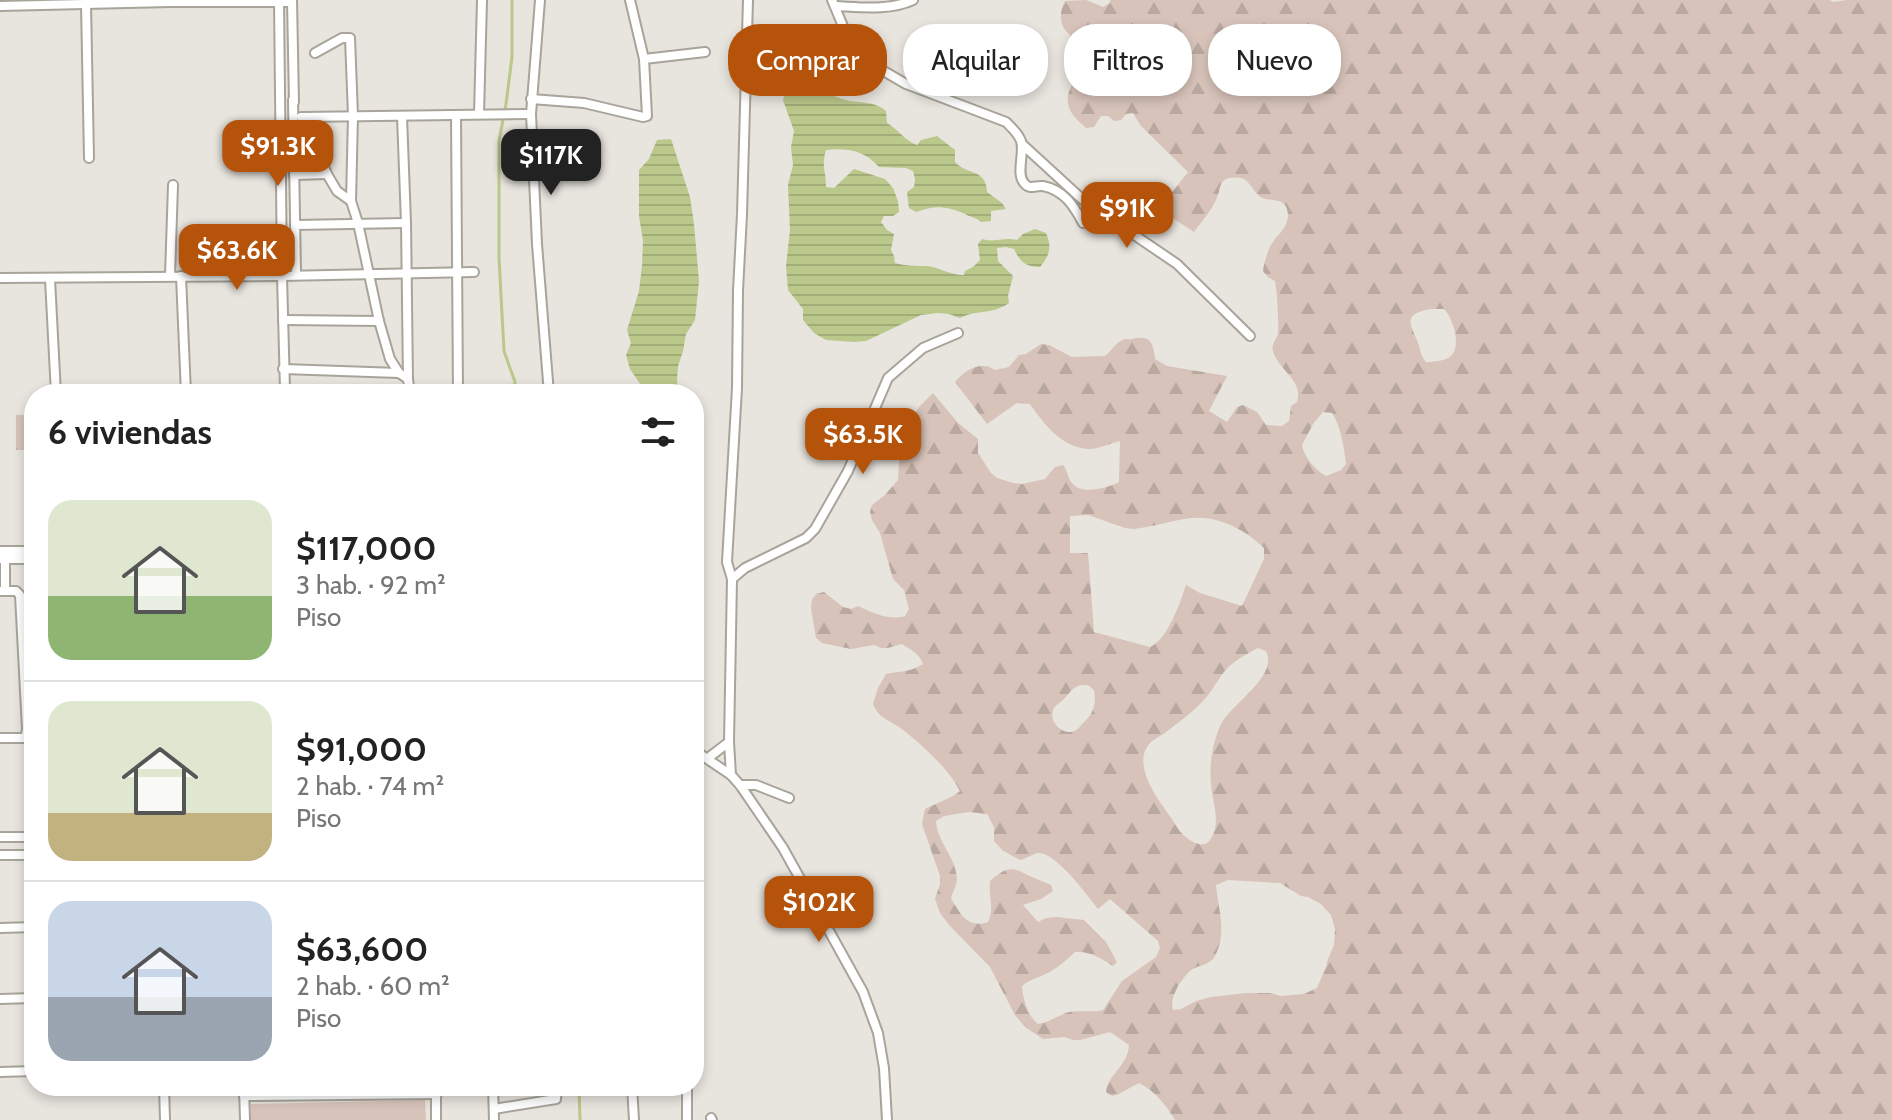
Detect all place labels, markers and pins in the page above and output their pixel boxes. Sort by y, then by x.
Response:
pin: $91.3K [213,120,343,188]
pin: $117K [495,129,607,197]
pin: $91K [1080,182,1174,250]
pin: $63.6K [172,224,302,292]
pin: $63.5K [798,408,928,476]
pin: $102K [763,876,875,944]

